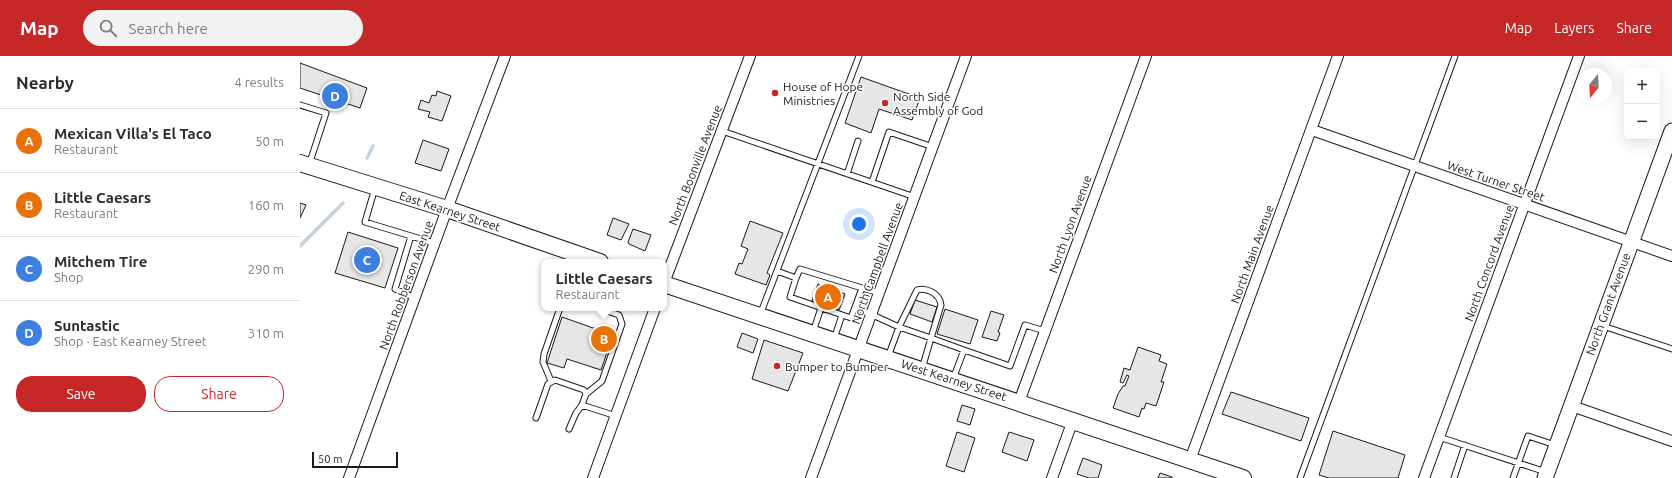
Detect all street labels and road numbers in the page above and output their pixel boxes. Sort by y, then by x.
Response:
street label: North Boonville Avenue [666,103,724,227]
street label: West Turner Street [1446,158,1547,204]
street label: North Lyon Avenue [1046,173,1094,275]
street label: East Kearney Street [398,189,502,234]
street label: North Campbell Avenue [849,200,905,326]
street label: North Main Avenue [1228,203,1276,305]
street label: North Concord Avenue [1462,203,1516,323]
street label: North Robberson Avenue [377,219,435,351]
street label: North Grant Avenue [1583,251,1633,357]
street label: West Kearney Street [900,357,1009,403]

